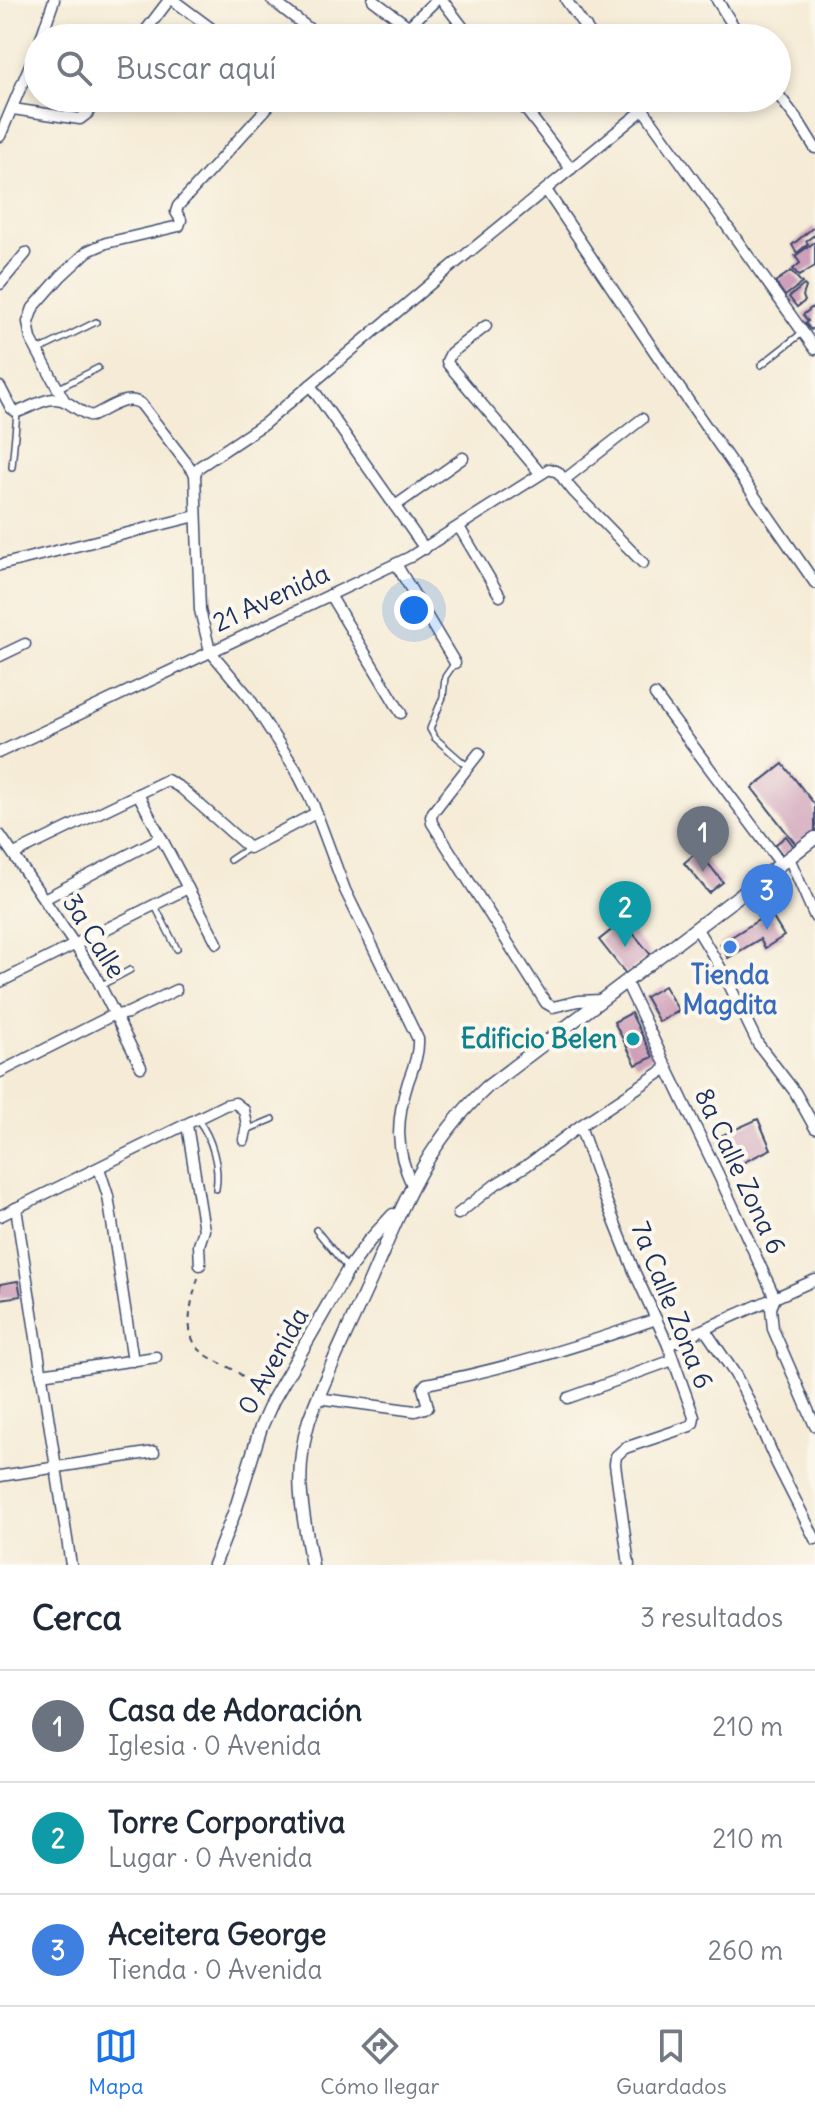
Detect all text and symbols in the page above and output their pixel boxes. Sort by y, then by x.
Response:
search box [24,24,791,112]
icon: search [52,46,96,90]
text: Buscar aquí [116,49,276,87]
street label: 21 Avenida [207,556,334,639]
your location [394,590,434,630]
pin: 1 [677,806,729,872]
pin: 3 [741,864,793,930]
pin: 2 [599,881,651,947]
street label: 3a Calle [56,887,133,984]
marker: Tienda Magdita [721,938,739,956]
place label: Tienda Magdita [683,958,778,1021]
place label: Edificio Belen [461,1022,617,1055]
marker: Edificio Belen [624,1030,642,1048]
street label: 8a Calle Zona 6 [688,1082,793,1259]
street label: 7a Calle Zona 6 [624,1216,721,1393]
street label: 0 Avenida [230,1301,315,1420]
text: Cerca [32,1596,122,1639]
text: 3 resultados [640,1601,783,1634]
text: Casa de Adoración [108,1691,362,1729]
text: 1 [53,1710,63,1743]
text: 210 m [712,1710,783,1743]
text: Iglesia · 0 Avenida [108,1729,321,1762]
text: Torre Corporativa [108,1803,345,1841]
text: 2 [51,1822,65,1855]
text: 210 m [712,1822,783,1855]
text: Lugar · 0 Avenida [108,1841,313,1874]
text: Aceitera George [108,1915,327,1953]
text: 3 [51,1934,65,1967]
text: 260 m [708,1934,783,1967]
text: Tienda · 0 Avenida [108,1953,322,1986]
tab: Mapa [88,2024,144,2100]
tab: Cómo llegar [320,2024,439,2100]
tab: Guardados [616,2024,727,2100]

